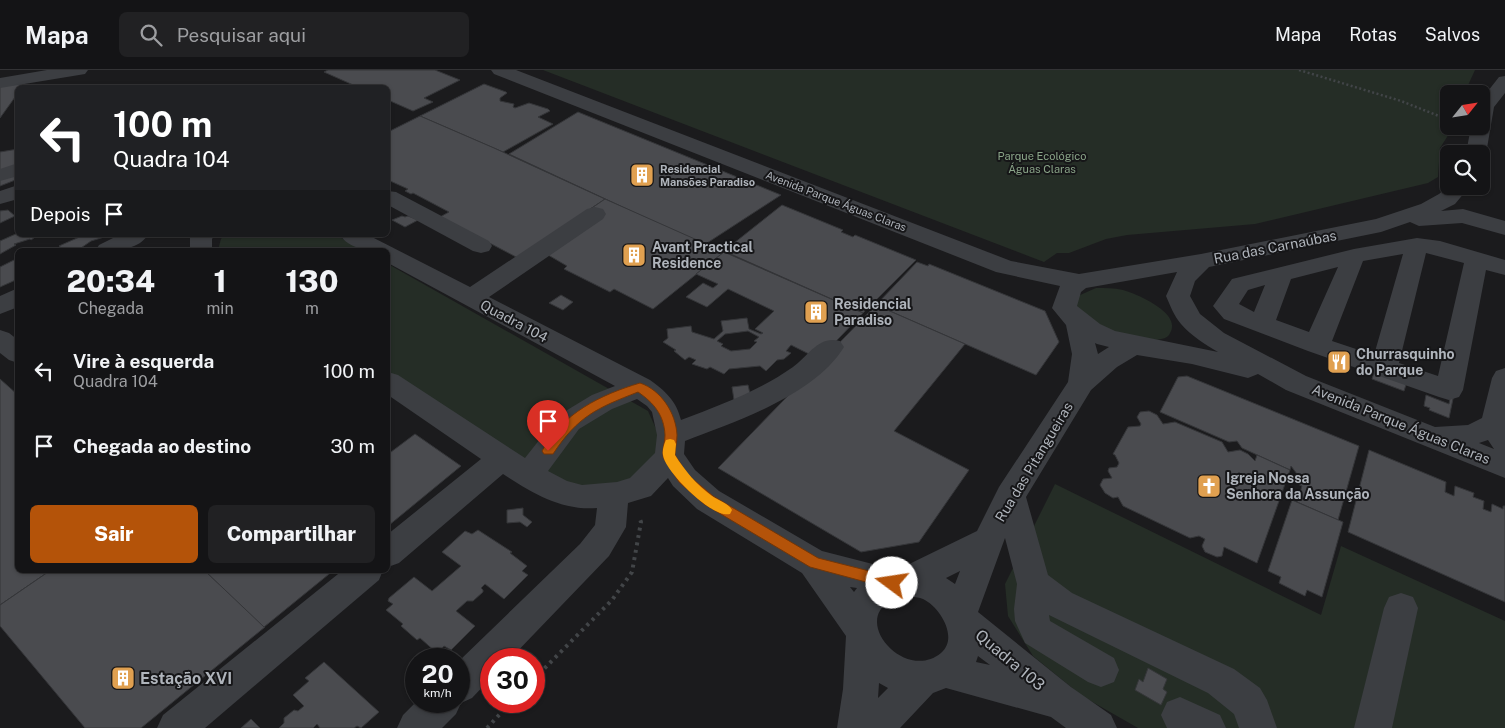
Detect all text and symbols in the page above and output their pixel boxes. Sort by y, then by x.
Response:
search box [119,12,469,57]
text: Mapa [25,21,89,49]
icon: search [137,21,165,49]
text: Pesquisar aqui [177,24,306,46]
text: Mapa [1275,24,1321,45]
text: Rotas [1349,24,1397,45]
text: Salvos [1425,24,1480,45]
north arrow [1440,85,1490,135]
map controls [1440,85,1490,195]
text: 100 m [113,104,212,145]
icon: left [30,105,95,170]
button: search [1440,145,1490,195]
text: Quadra 104 [113,146,230,172]
park label: Parque Ecológico Águas Claras [998,150,1086,175]
building icon: Residencial Mansões Paradiso [629,162,655,188]
place label: Residencial Mansões Paradiso [660,163,755,188]
street label: Avenida Parque Águas Claras [764,168,909,234]
icon: arrive [100,200,128,228]
text: Depois [30,203,90,225]
street label: Rua das Carnaúbas [1212,227,1338,267]
place label: Avant Practical Residence [652,239,753,271]
building icon: Avant Practical Residence [621,242,647,268]
text: 20:34 [67,263,155,299]
text: 1 [213,263,227,299]
text: 130 [285,263,338,299]
place label: Residencial Paradiso [834,296,912,328]
street label: Quadra 104 [477,297,551,346]
text: Chegada [78,299,144,318]
text: min [206,299,234,318]
text: m [305,299,319,318]
building icon: Residencial Paradiso [803,299,829,325]
place label: Churrasquinho do Parque [1356,346,1455,378]
restaurant icon: Churrasquinho do Parque [1326,349,1352,375]
text: Vire à esquerda [73,350,214,372]
icon: left [30,357,58,385]
text: 100 m [323,360,375,382]
text: Quadra 104 [73,372,158,391]
street label: Avenida Parque Águas Claras [1310,380,1493,467]
street label: Rua das Pitangueiras [992,399,1076,525]
pin [527,400,569,451]
icon: arrive [534,407,562,435]
icon: arrive [30,432,58,460]
text: Chegada ao destino [73,435,251,457]
text: 30 m [330,435,375,457]
place label: Igreja Nossa Senhora da Assunção [1226,470,1370,502]
church icon: Igreja Nossa Senhora da Assunção [1196,473,1222,499]
button: Sair [30,505,198,563]
button: Compartilhar [208,505,375,563]
position arrow [865,556,917,608]
street label: Quadra 103 [971,625,1049,695]
speed limit sign: 30 [480,648,545,713]
text: 20 [422,659,454,689]
building icon: Estação XVI [110,665,136,691]
place label: Estação XVI [140,669,232,688]
text: km/h [423,686,452,700]

